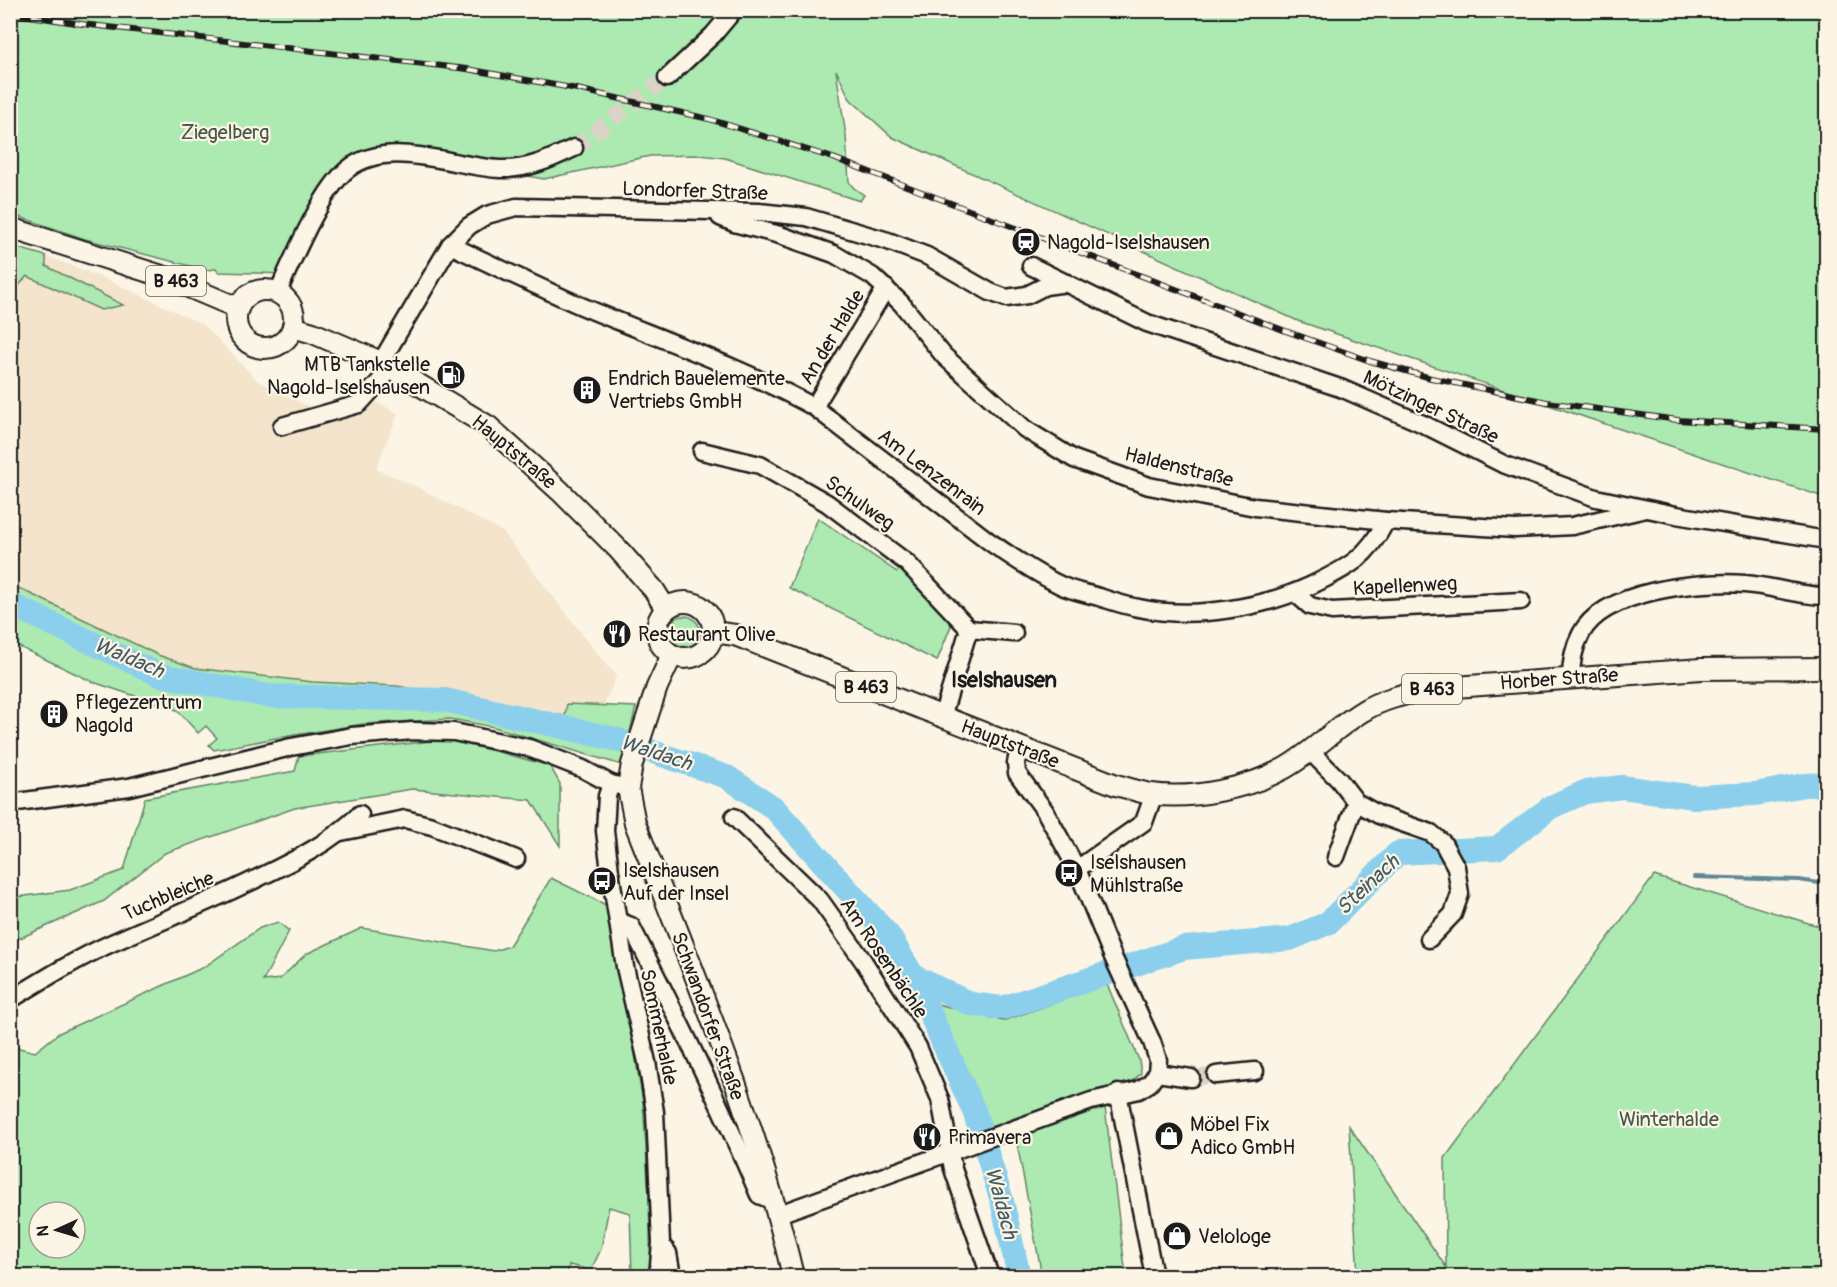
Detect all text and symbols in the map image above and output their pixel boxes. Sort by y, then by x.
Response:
park label: Ziegelberg [181,120,269,145]
street label: Londorfer Straße [622,176,768,206]
station icon: Nagold-Iselshausen [1010,226,1042,258]
place label: Nagold-Iselshausen [1047,230,1210,255]
road number: B 463 [146,266,206,296]
street label: An der Halde [794,285,870,389]
place label: MTB Tankstelle Nagold-Iselshausen [267,352,430,400]
fuel station icon: MTB Tankstelle Nagold-Iselshausen [435,359,467,391]
street label: Mötzinger Straße [1359,365,1503,449]
place label: Endrich Bauelemente Vertriebs GmbH [608,366,785,414]
building icon: Endrich Bauelemente Vertriebs GmbH [571,374,603,406]
street label: Hauptstraße [466,409,562,495]
street label: Am Lenzenrain [873,423,991,521]
street label: Haldenstraße [1122,441,1236,493]
street label: Schulweg [820,470,900,536]
street label: Kapellenweg [1352,571,1458,601]
restaurant icon: Restaurant Olive [601,618,633,650]
place label: Restaurant Olive [638,622,775,647]
water label: Waldach [90,631,169,685]
street label: Horber Straße [1499,662,1619,696]
district label: Iselshausen [951,666,1057,694]
road number: B 463 [836,672,896,702]
road number: B 463 [1402,674,1462,704]
place label: Pflegezentrum Nagold [75,690,202,738]
building icon: Pflegezentrum Nagold [38,698,70,730]
street label: Hauptstraße [957,714,1063,774]
water label: Waldach [617,729,696,778]
water label: Steinach [1331,848,1406,921]
place label: Iselshausen Mühlstraße [1090,850,1186,898]
bus stop icon: Iselshausen Mühlstraße [1053,857,1085,889]
place label: Iselshausen Auf der Insel [623,858,729,906]
street label: Tuchbleiche [118,865,218,927]
bus stop icon: Iselshausen Auf der Insel [586,865,618,897]
street label: Am Rosenbächle [834,893,934,1023]
street label: Schwandorfer Straße [666,928,750,1104]
street label: Sommerhalde [635,967,683,1087]
park label: Winterhalde [1619,1107,1719,1132]
place label: Möbel Fix Adico GmbH [1190,1112,1295,1160]
shop icon: Möbel Fix Adico GmbH [1153,1120,1185,1152]
restaurant icon: Primavera [911,1121,943,1153]
place label: Primavera [948,1125,1031,1150]
water label: Waldach [978,1164,1024,1243]
north arrow [27,1200,87,1260]
shop icon: Velologe [1161,1220,1193,1252]
place label: Velologe [1198,1224,1271,1249]
text: N [33,1225,53,1237]

